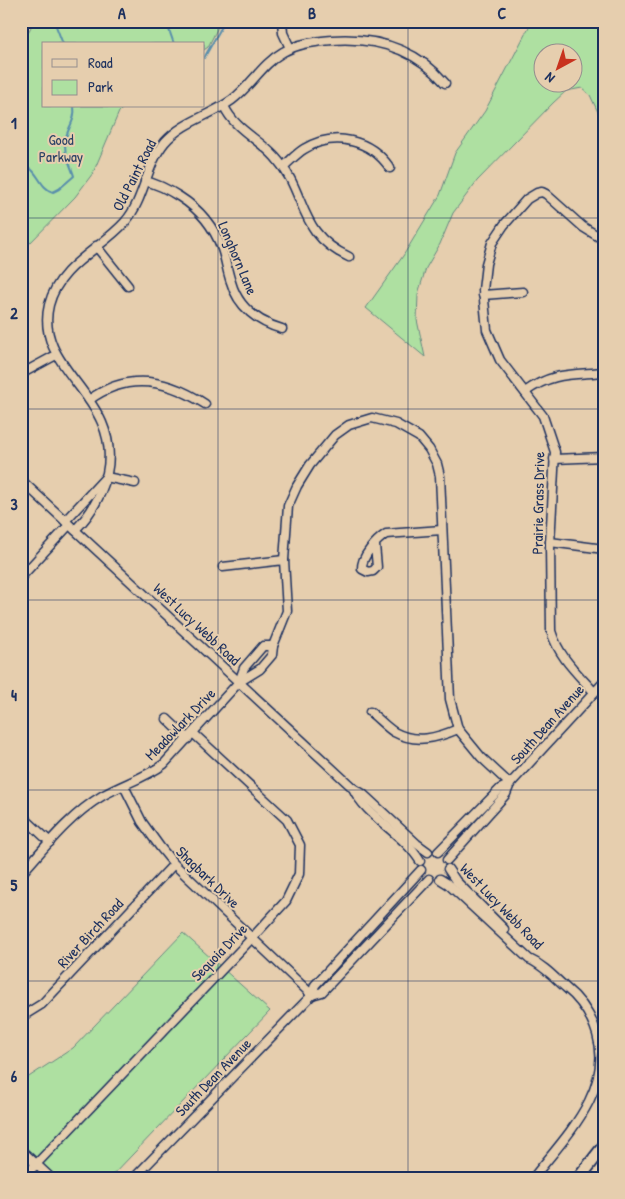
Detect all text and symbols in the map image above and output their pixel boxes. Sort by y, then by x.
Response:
text: A [118,2,126,24]
text: B [308,2,316,24]
text: C [498,2,507,24]
legend [42,42,205,108]
north arrow [532,42,582,92]
text: Road [88,52,113,73]
text: N [540,68,558,88]
text: Park [88,76,113,97]
text: 1 [11,112,17,134]
park label: Good Parkway [39,129,83,167]
street label: Old Paint Road [107,135,161,215]
street label: Longhorn Lane [213,218,263,298]
text: 2 [10,302,18,324]
street label: Prairie Grass Drive [527,451,549,555]
text: 3 [10,493,18,515]
street label: West Lucy Webb Road [149,578,245,670]
street label: South Dean Avenue [505,679,589,769]
street label: Meadowlark Drive [140,683,220,765]
text: 4 [11,684,17,706]
street label: Shagbark Drive [171,841,245,913]
street label: West Lucy Webb Road [455,858,549,954]
text: 5 [11,874,18,896]
street label: River Birch Road [52,893,128,972]
street label: Sequoia Drive [186,919,252,985]
street label: South Dean Avenue [170,1033,256,1121]
text: 6 [11,1065,18,1087]

